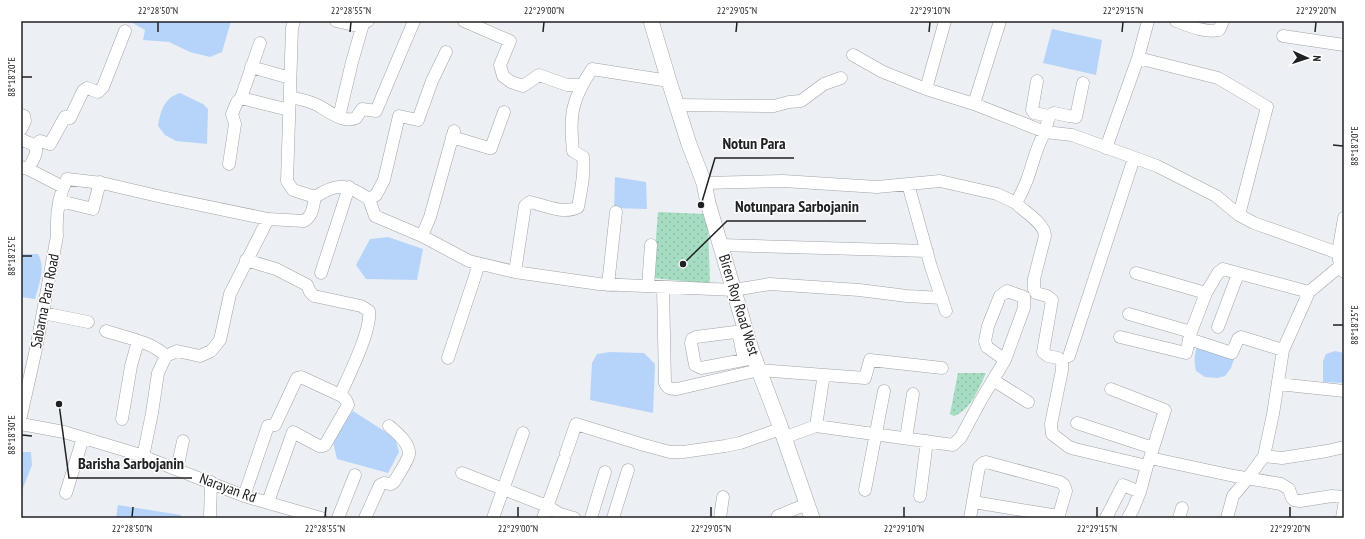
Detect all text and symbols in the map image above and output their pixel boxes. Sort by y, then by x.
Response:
text: 22°28'50"N [138,4,178,17]
text: 22°28'55"N [331,4,371,17]
text: 22°29'00"N [524,4,564,17]
text: 22°29'05"N [717,4,757,17]
text: 22°29'10"N [910,4,950,17]
text: 22°29'15"N [1103,4,1143,17]
text: 22°29'20"N [1296,4,1336,17]
north arrow [1287,38,1327,78]
text: N [1310,55,1324,62]
text: 88°18'20"E [5,57,18,97]
text: 88°18'20"E [1348,126,1361,166]
callout: Notun Para [715,130,794,158]
text: Notun Para [722,133,786,153]
callout: Notunpara Sarbojanin [727,193,866,221]
text: Notunpara Sarbojanin [735,196,859,216]
text: 88°18'25"E [5,236,18,276]
street label: Sabarna Para Road [26,252,63,350]
street label: Biren Roy Road West [715,252,764,358]
text: 88°18'25"E [1348,305,1361,345]
text: 88°18'30"E [5,415,18,455]
callout: Barisha Sarbojanin [69,450,192,478]
text: Barisha Sarbojanin [78,453,184,473]
street label: Narayan Rd [197,468,259,507]
text: 22°28'50"N [112,522,152,535]
text: 22°28'55"N [305,522,345,535]
text: 22°29'00"N [498,522,538,535]
text: 22°29'05"N [691,522,731,535]
text: 22°29'10"N [884,522,924,535]
text: 22°29'15"N [1077,522,1117,535]
text: 22°29'20"N [1270,522,1310,535]

